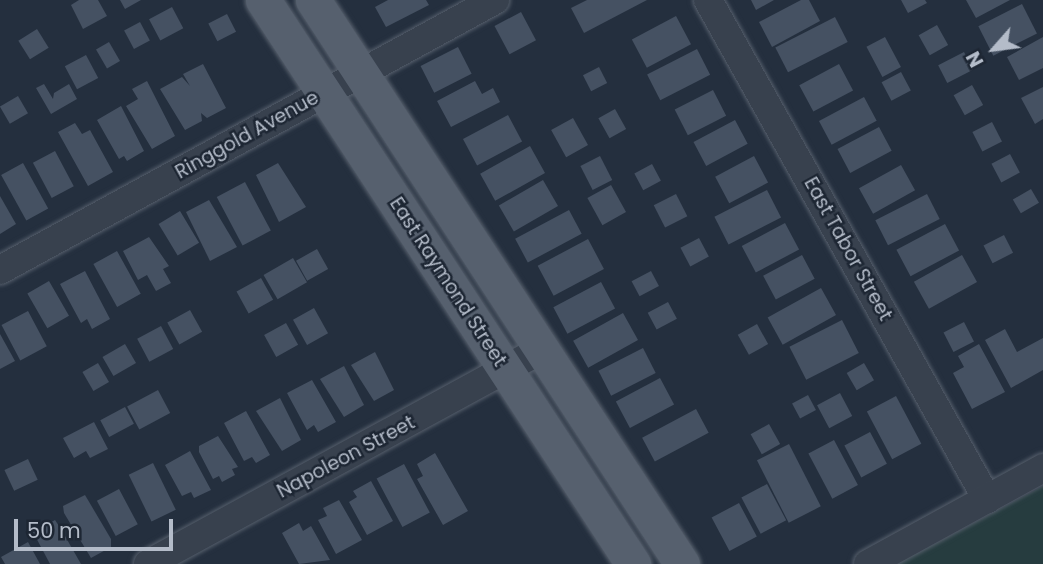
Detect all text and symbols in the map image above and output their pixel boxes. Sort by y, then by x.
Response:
north arrow [959,14,1029,84]
text: N [960,46,990,72]
street label: Ringgold Avenue [171,86,323,184]
street label: East Tabor Street [799,173,897,325]
street label: East Raymond Street [385,193,511,371]
street label: Napoleon Street [273,411,419,503]
scale bar [18,504,177,548]
text: 50 m [27,516,81,545]

